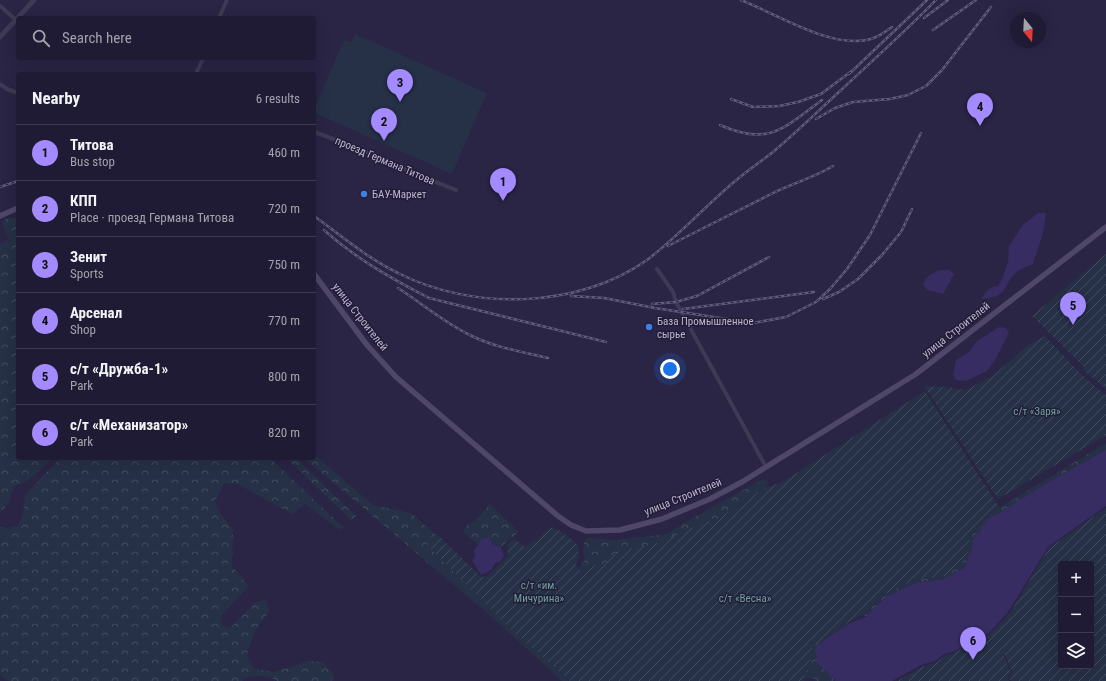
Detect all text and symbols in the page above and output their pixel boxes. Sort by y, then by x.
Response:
north arrow [1010,12,1046,48]
search box [16,16,316,60]
icon: search [30,27,52,49]
text: Search here [62,29,132,47]
pin: 3 [387,69,413,102]
text: Nearby [32,88,80,108]
text: 6 results [256,91,300,106]
pin: 4 [967,93,993,126]
pin: 2 [371,108,397,141]
street label: проезд Германа Титова [333,134,437,188]
text: Титова [70,136,114,154]
text: 1 [42,145,48,160]
text: 460 m [268,145,300,160]
text: Bus stop [70,154,115,169]
pin: 1 [490,168,516,201]
place label: БАУ-Маркет [372,188,427,201]
marker: БАУ-Маркет [359,189,369,199]
text: КПП [70,192,97,210]
text: 2 [42,201,48,216]
text: 720 m [268,201,300,216]
text: Place · проезд Германа Титова [70,210,234,225]
text: Зенит [70,248,107,266]
text: 3 [42,257,48,272]
text: 750 m [268,257,300,272]
text: Sports [70,266,104,281]
street label: улица Строителей [330,281,390,353]
pin: 5 [1060,292,1086,325]
street label: улица Строителей [920,300,992,360]
text: Арсенал [70,304,122,322]
text: 4 [42,313,48,328]
text: 770 m [268,313,300,328]
place label: База Промышленное сырье [657,315,754,341]
text: Shop [70,322,96,337]
marker: База Промышленное сырье [644,322,654,332]
your location [660,359,680,379]
text: с/т «Дружба-1» [70,360,168,378]
text: 5 [42,369,48,384]
text: 800 m [268,369,300,384]
text: Park [70,378,93,393]
park label: с/т «Заря» [1013,405,1061,418]
text: с/т «Механизатор» [70,416,188,434]
text: 6 [42,425,48,440]
text: 820 m [268,425,300,440]
text: Park [70,434,93,449]
street label: улица Строителей [642,476,724,518]
map controls [1058,561,1094,669]
button: + [1058,561,1094,597]
park label: с/т «им. Мичурина» [514,579,565,605]
park label: с/т «Весна» [719,592,772,605]
button: − [1058,597,1094,633]
pin: 6 [960,627,986,660]
button: layers [1058,633,1094,669]

